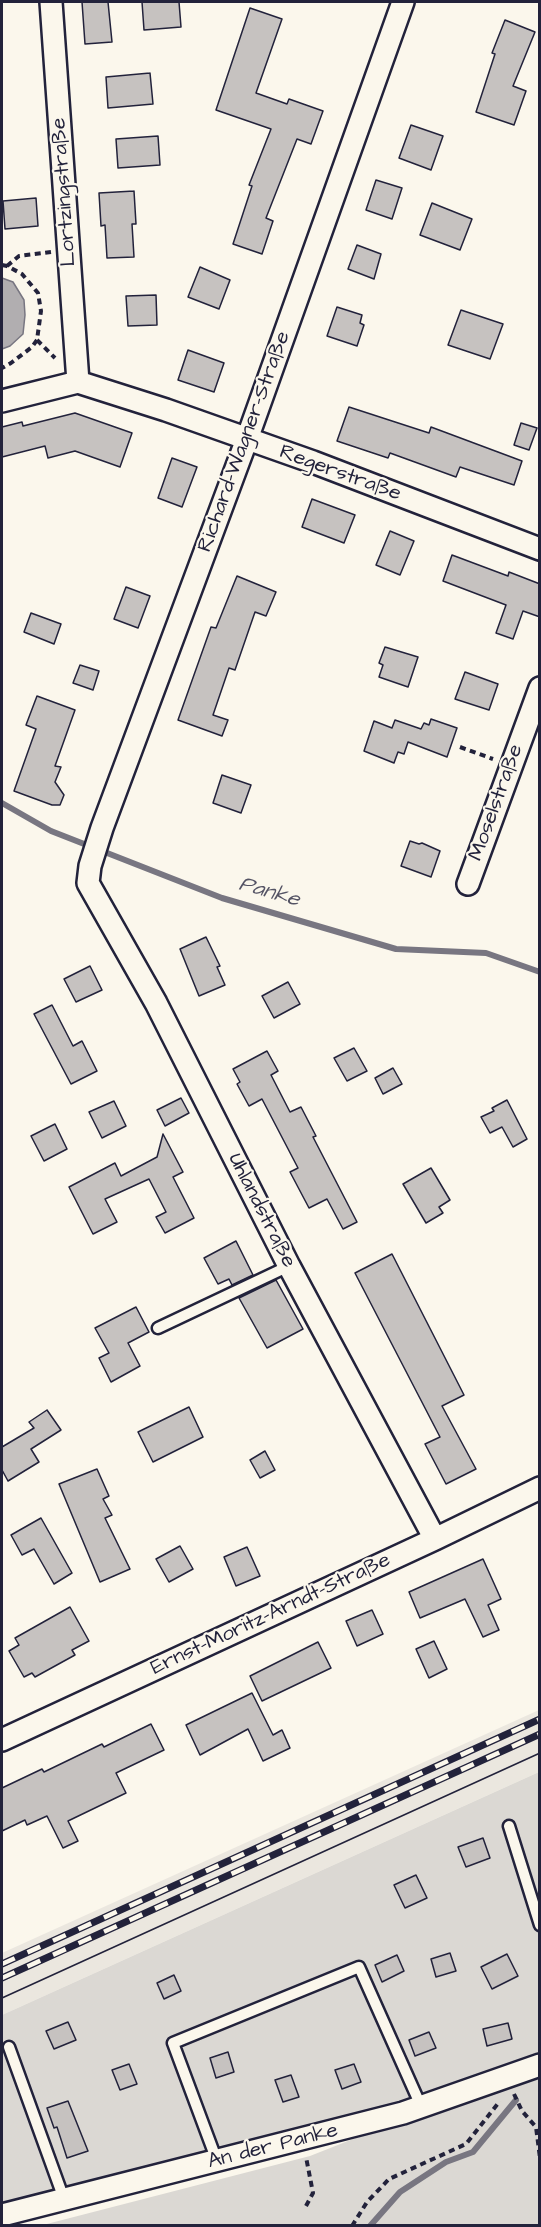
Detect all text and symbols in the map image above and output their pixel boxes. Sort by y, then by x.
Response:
street label: Lortzingstraße [47,117,83,267]
street label: Richard-Wagner-Straße [193,328,297,556]
street label: Regerstraße [276,440,404,508]
street label: Moselstraße [464,741,530,865]
water label: Panke [236,872,302,914]
street label: Uhlandstraße [221,1150,301,1272]
street label: Ernst-Moritz-Arndt-Straße [147,1548,395,1682]
street label: An der Panke [205,2119,341,2175]

